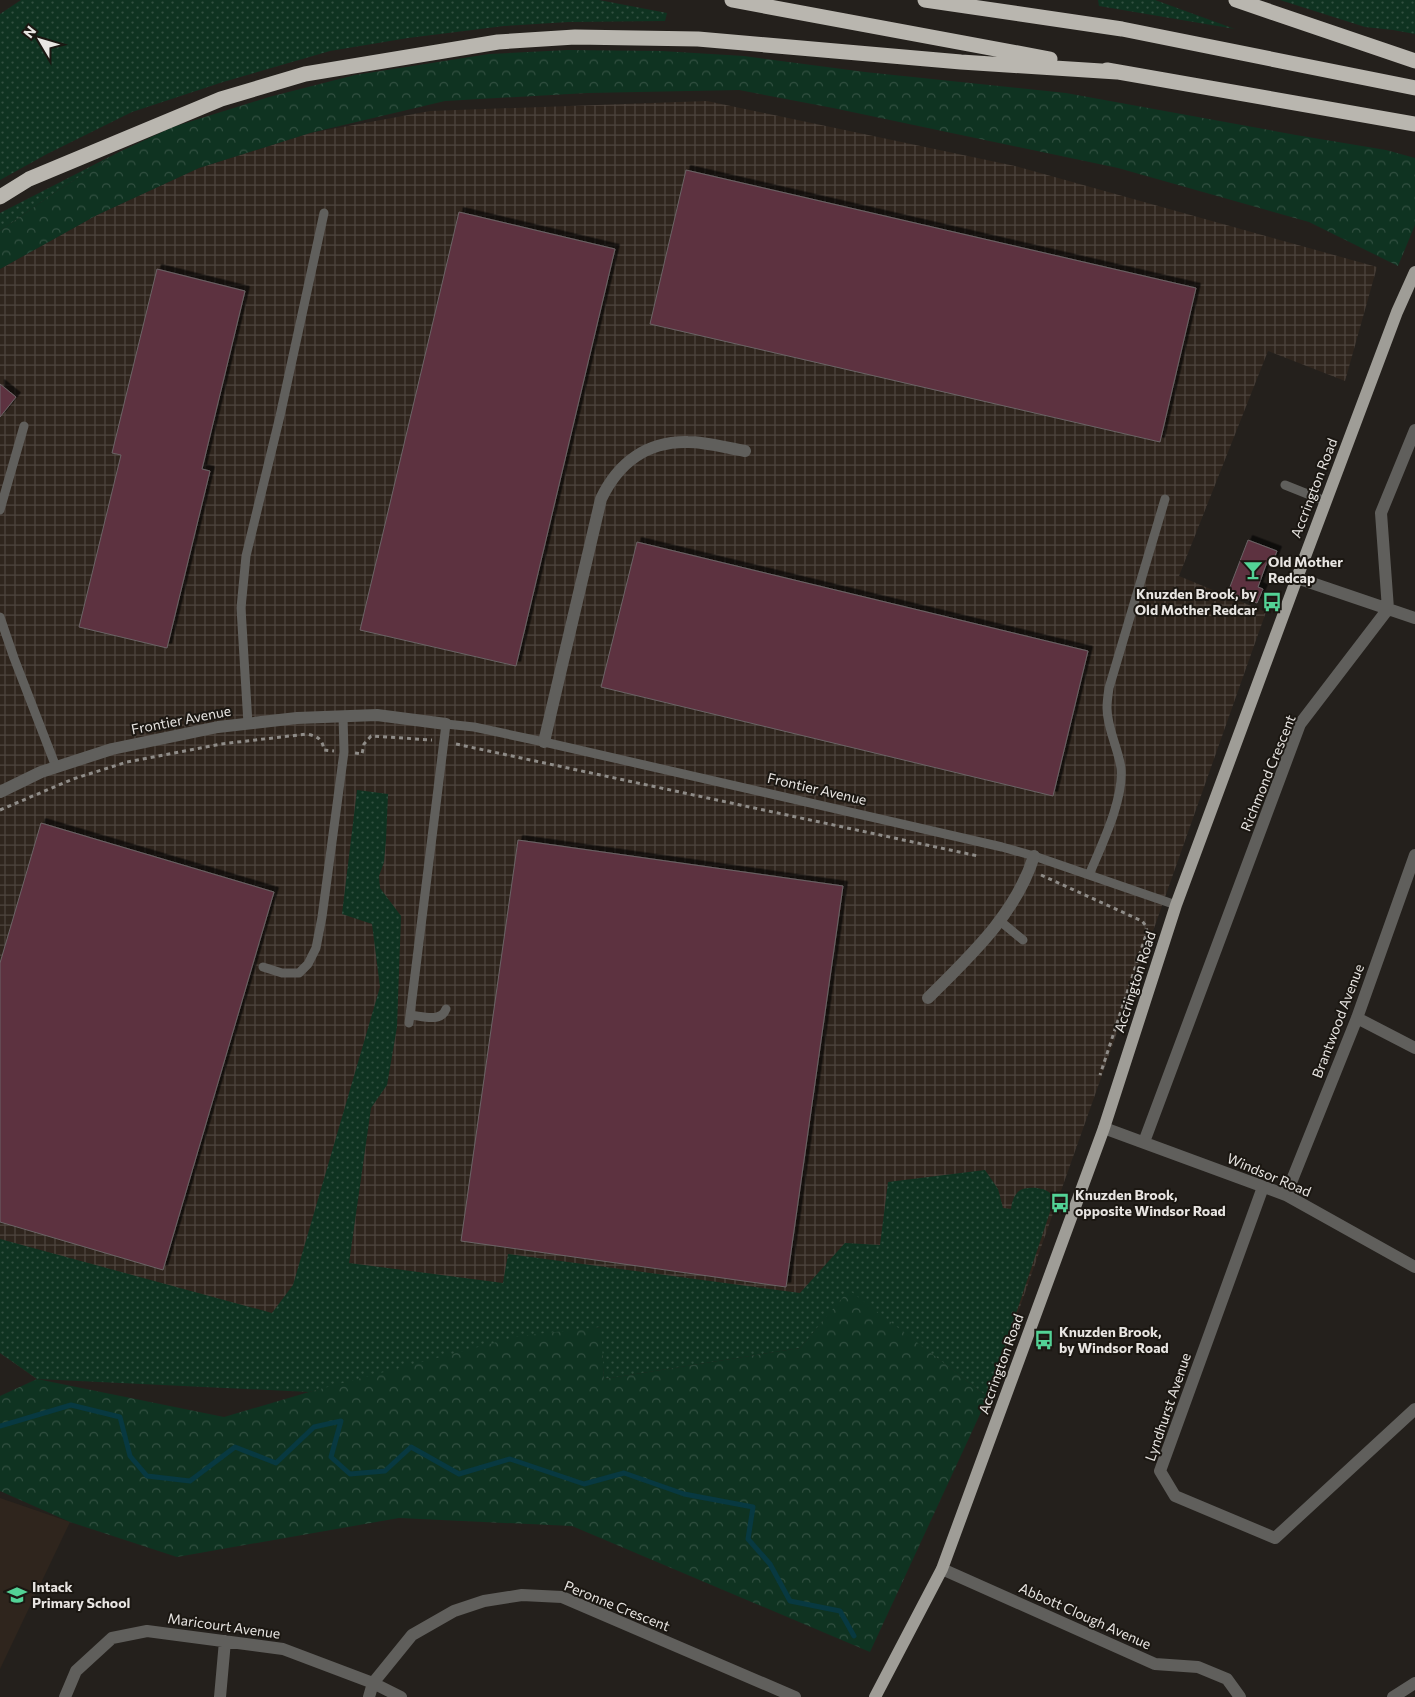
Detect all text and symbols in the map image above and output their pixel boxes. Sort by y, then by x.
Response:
north arrow [15,15,65,65]
text: N [19,22,39,41]
street label: Accrington Road [1287,436,1340,540]
place label: Old Mother Redcap [1268,553,1343,586]
bar icon: Old Mother Redcap [1242,559,1264,581]
place label: Knuzden Brook, by Old Mother Redcar [1135,585,1257,618]
bus stop icon: Knuzden Brook, by Old Mother Redcar [1261,591,1283,613]
street label: Frontier Avenue [130,702,232,738]
street label: Richmond Crescent [1236,712,1299,834]
street label: Frontier Avenue [766,769,868,808]
street label: Accrington Road [1110,929,1159,1035]
street label: Brantwood Avenue [1308,961,1367,1080]
street label: Windsor Road [1225,1149,1314,1200]
place label: Knuzden Brook, opposite Windsor Road [1075,1186,1226,1219]
bus stop icon: Knuzden Brook, opposite Windsor Road [1049,1192,1071,1214]
street label: Accrington Road [975,1311,1027,1416]
place label: Knuzden Brook, by Windsor Road [1059,1323,1169,1356]
bus stop icon: Knuzden Brook, by Windsor Road [1033,1329,1055,1351]
street label: Lyndhurst Avenue [1141,1350,1194,1463]
street label: Peronne Crescent [562,1577,673,1635]
place label: Intack Primary School [32,1578,130,1611]
street label: Abbott Clough Avenue [1016,1579,1154,1652]
school or university icon: Intack Primary School [6,1584,28,1606]
street label: Maricourt Avenue [167,1609,281,1642]

